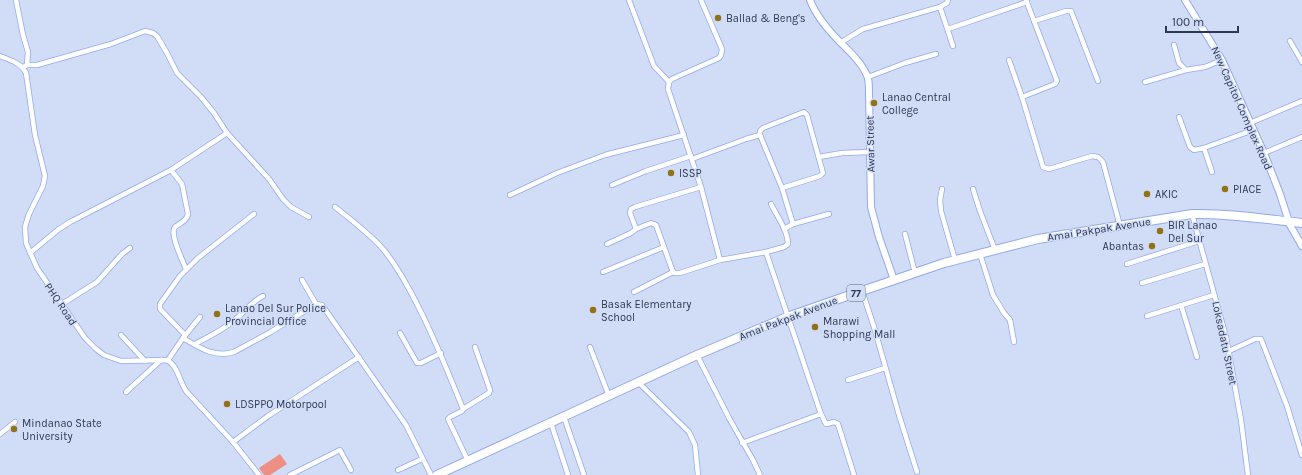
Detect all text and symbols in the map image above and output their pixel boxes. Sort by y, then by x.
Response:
scale bar [1166,8,1238,34]
place label: Ballad & Beng's [726,12,806,25]
marker: Ballad & Beng's [713,13,723,23]
text: 100 m [1172,15,1204,29]
street label: New Capitol Complex Road [1208,44,1275,172]
place label: Lanao Central College [882,91,951,117]
marker: Lanao Central College [869,98,879,108]
street label: Awar Street [864,115,877,173]
place label: ISSP [679,167,701,180]
marker: ISSP [666,168,676,178]
place label: PIACE [1233,183,1261,196]
marker: PIACE [1220,184,1230,194]
place label: AKIC [1155,188,1178,201]
marker: AKIC [1142,189,1152,199]
street label: Amai Pakpak Avenue [1047,215,1152,244]
place label: BIR Lanao Del Sur [1168,219,1217,245]
marker: BIR Lanao Del Sur [1155,226,1165,236]
place label: Abantas [1102,240,1144,253]
marker: Abantas [1147,241,1157,251]
street label: PHQ Road [42,281,80,328]
road number: 77 [847,285,865,301]
street label: Amai Pakpak Avenue [737,294,840,343]
place label: Basak Elementary School [601,298,691,324]
street label: Loksadatu Street [1209,300,1240,386]
place label: Lanao Del Sur Police Provincial Office [225,302,326,328]
marker: Basak Elementary School [588,305,598,315]
marker: Lanao Del Sur Police Provincial Office [212,309,222,319]
place label: Marawi Shopping Mall [823,315,895,341]
marker: Marawi Shopping Mall [810,322,820,332]
place label: LDSPPO Motorpool [235,398,327,411]
marker: LDSPPO Motorpool [222,399,232,409]
place label: Mindanao State University [22,417,102,443]
marker: Mindanao State University [9,424,19,434]

